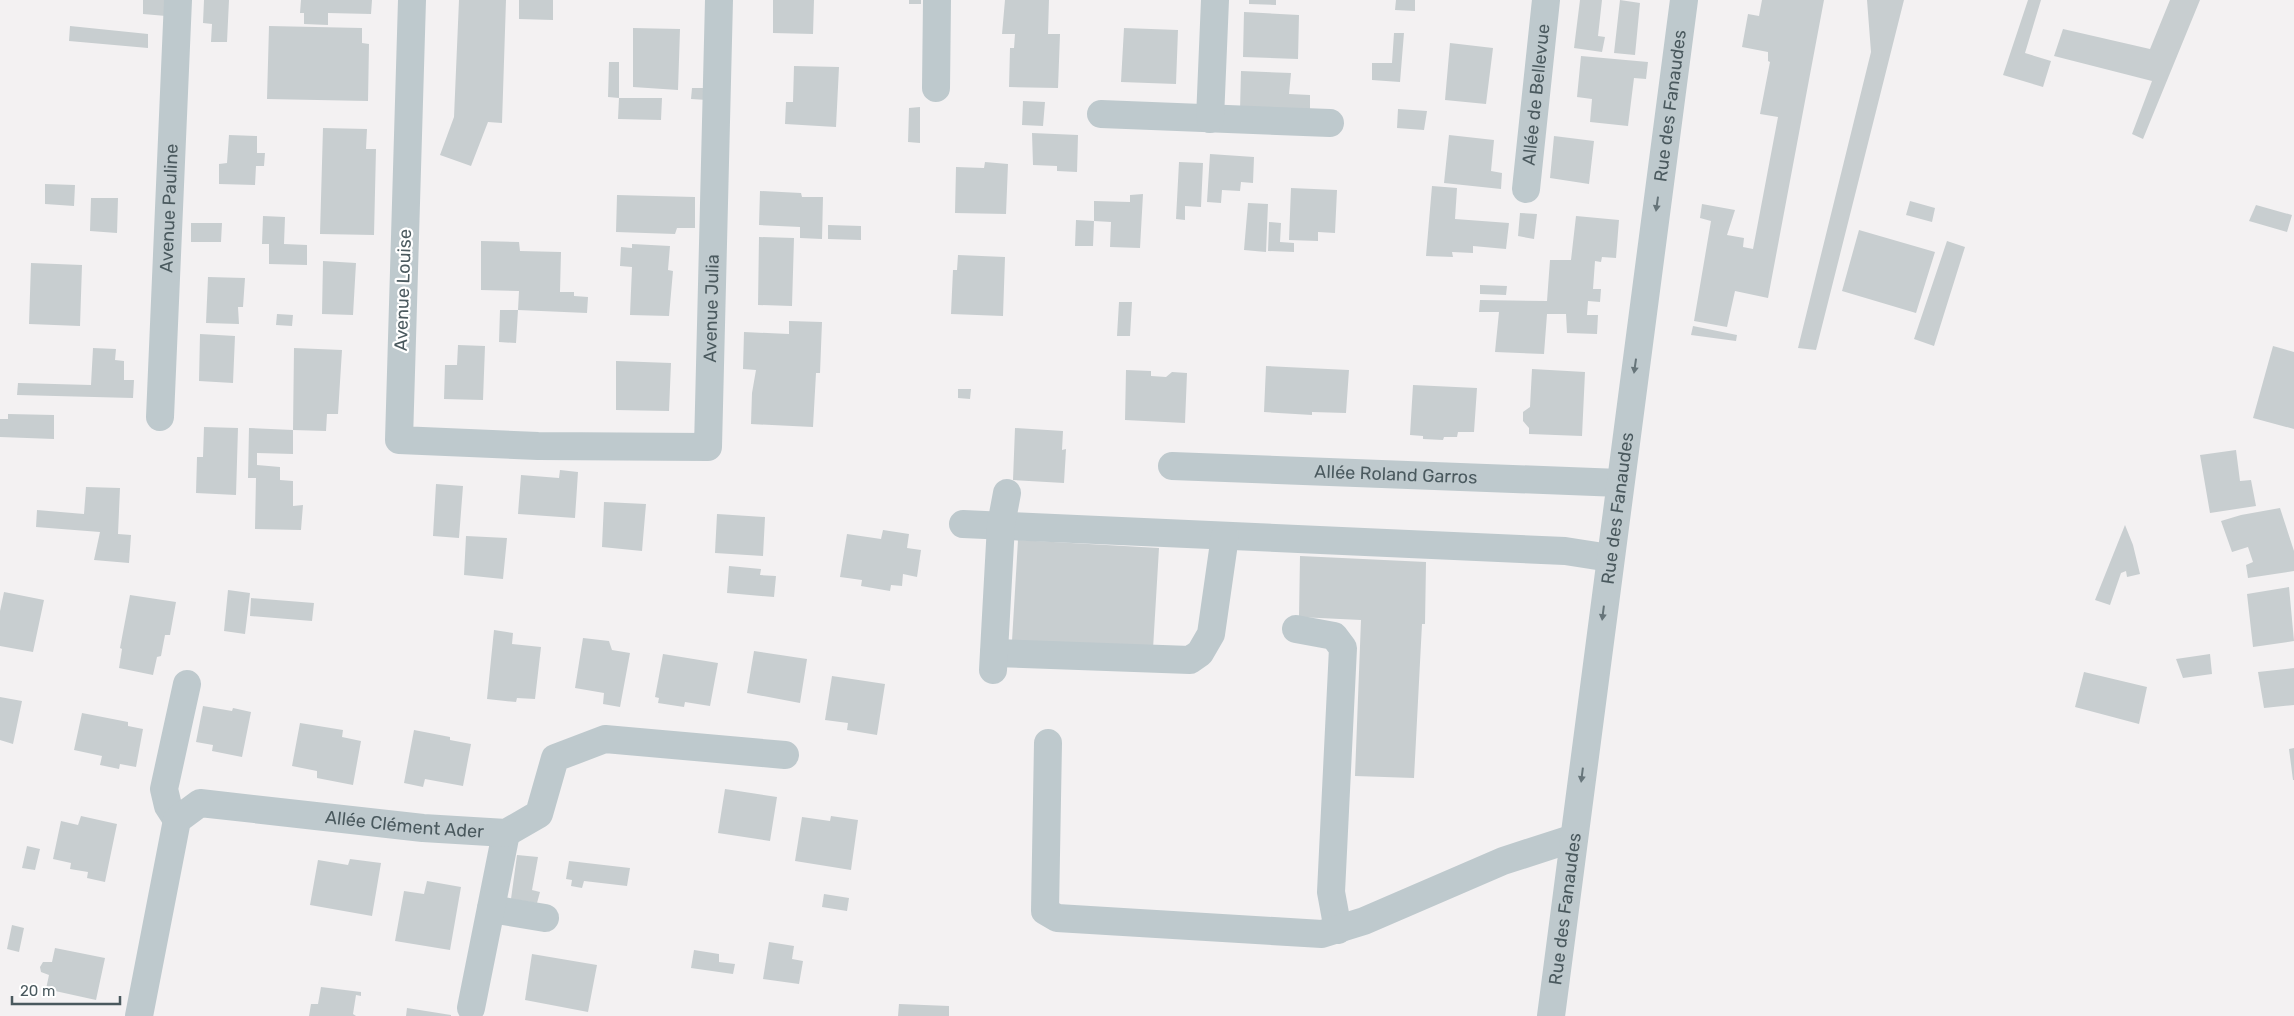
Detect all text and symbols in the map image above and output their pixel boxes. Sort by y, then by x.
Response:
street label: Allée de Bellevue [1518,23,1554,166]
street label: Rue des Fanaudes [1649,28,1691,183]
street label: Avenue Pauline [155,143,183,273]
one-way arrow [1653,197,1661,213]
street label: Avenue Louise [390,229,416,351]
street label: Avenue Julia [699,254,724,363]
one-way arrow [1631,358,1639,374]
street label: Rue des Fanaudes [1597,431,1638,586]
street label: Allée Roland Garros [1314,460,1478,489]
one-way arrow [1599,606,1607,622]
one-way arrow [1578,767,1586,783]
street label: Allée Clément Ader [324,806,485,843]
street label: Rue des Fanaudes [1544,832,1586,986]
scale bar [12,974,120,1006]
text: 20 m [20,982,55,1000]

